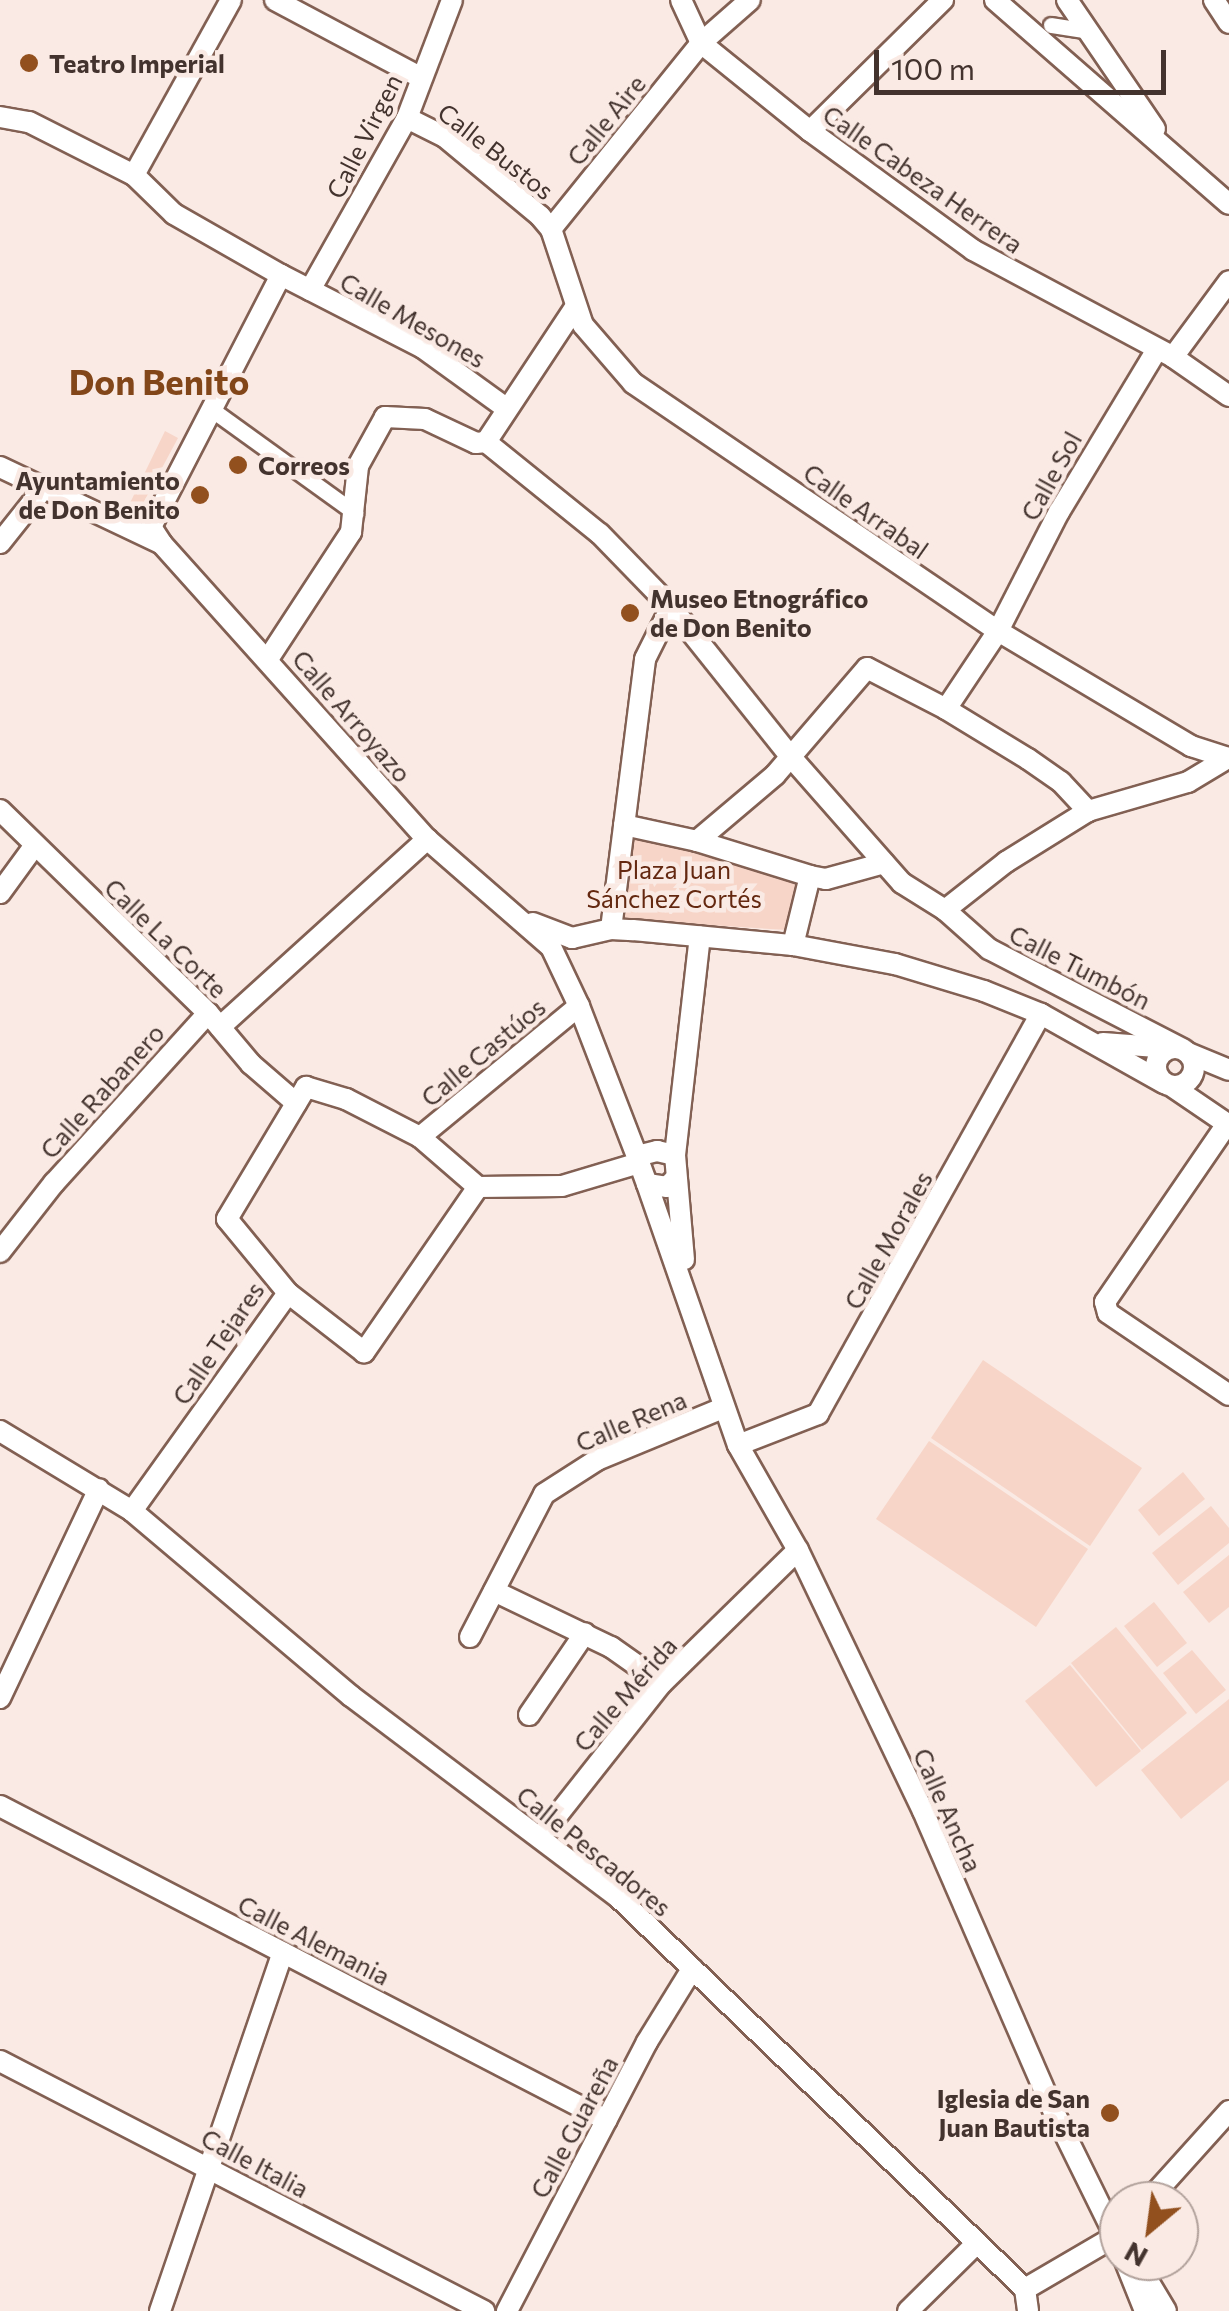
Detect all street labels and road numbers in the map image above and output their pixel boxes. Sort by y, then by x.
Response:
street label: Calle Virgen [320,69,408,203]
street label: Calle Aire [561,69,651,171]
street label: Calle Bustos [432,97,560,205]
street label: Calle Cabeza Herrera [817,99,1029,259]
street label: Calle Mesones [335,266,491,374]
street label: Calle Sol [1014,426,1088,526]
street label: Calle Arrabal [798,457,934,565]
street label: Calle Arroyazo [286,644,418,788]
street label: Calle La Corte [99,872,233,1004]
street label: Calle Tumbón [1004,919,1156,1015]
street label: Calle Castúos [415,991,551,1113]
street label: Calle Rabanero [34,1018,170,1164]
street label: Calle Morales [838,1166,938,1314]
street label: Calle Tejares [166,1276,270,1410]
street label: Calle Rena [571,1384,691,1458]
street label: Calle Mérida [567,1631,683,1757]
street label: Calle Ancha [907,1744,989,1876]
street label: Calle Pescadores [511,1780,677,1922]
street label: Calle Alemania [233,1889,395,1991]
street label: Calle Guareña [524,2051,624,2203]
street label: Calle Italia [196,2122,314,2204]

